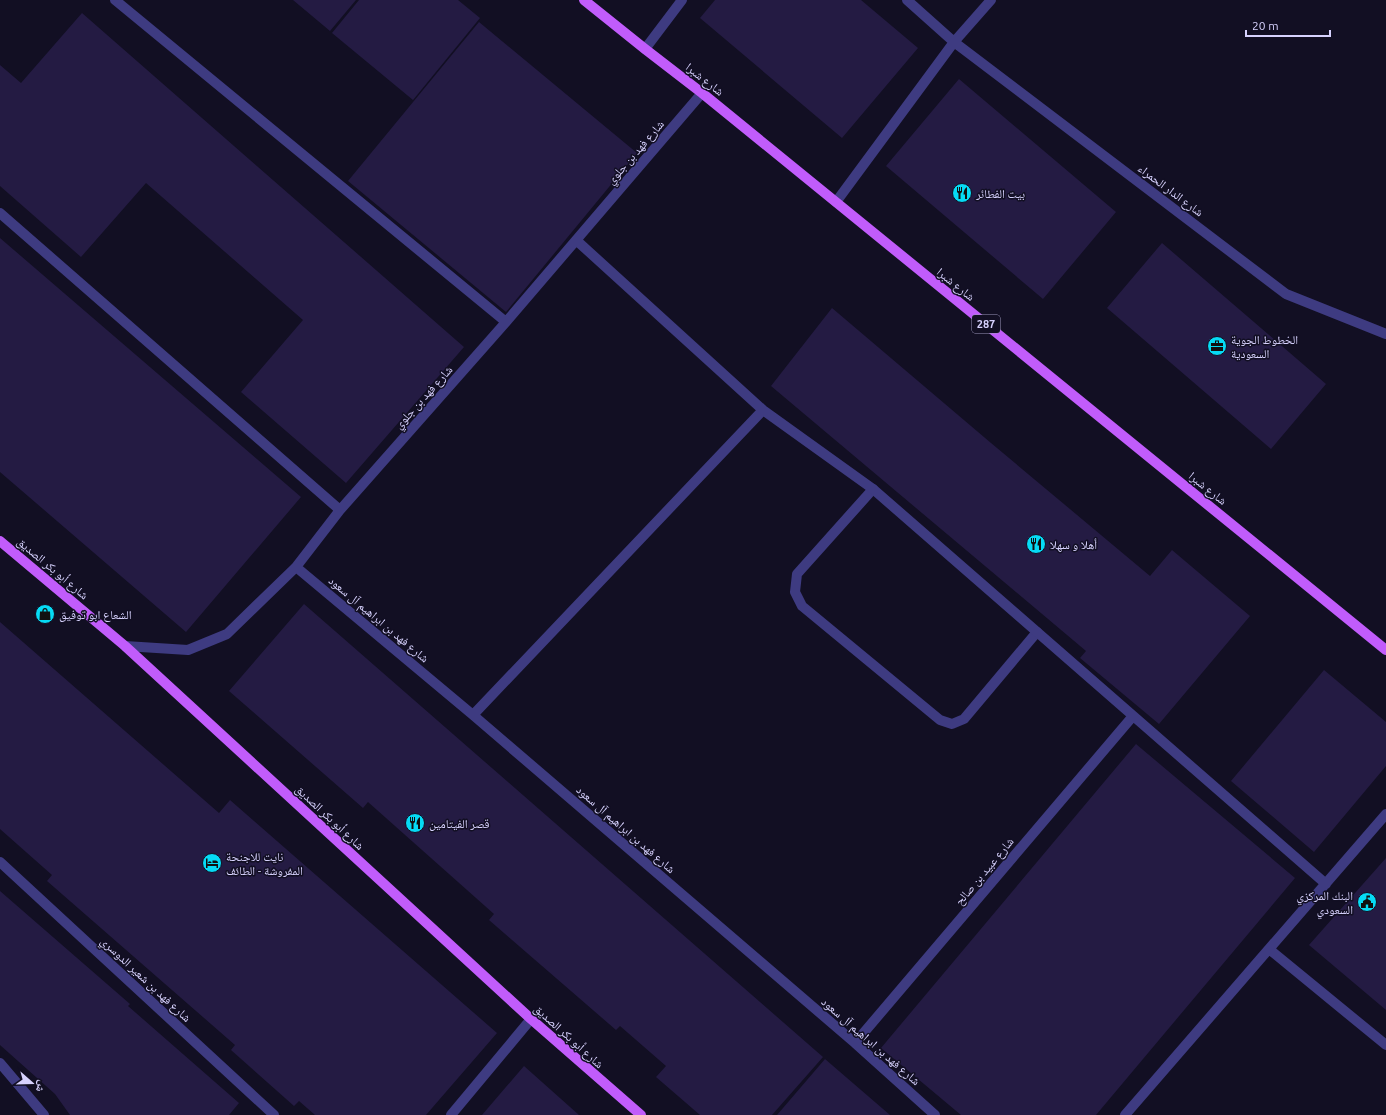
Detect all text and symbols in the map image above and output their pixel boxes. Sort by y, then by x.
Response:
scale bar [1246,12,1330,38]
text: 20 m [1252,19,1279,32]
street label: شارع شبرا [682,60,727,100]
street label: شارع فهد بن جلوي [604,117,669,189]
street label: شارع الدار الحمراء [1135,161,1206,220]
restaurant icon: بيت الفطائر [951,182,973,204]
place label: بيت الفطائر [975,187,1025,201]
street label: شارع شبرا [933,265,978,305]
road number: 287 [972,315,1000,333]
place label: الخطوط الجوية السعودية [1231,333,1298,361]
office icon: الخطوط الجوية السعودية [1206,335,1228,357]
street label: شارع فهد بن جلوي [391,363,458,434]
street label: شارع شبرا [1185,469,1230,509]
restaurant icon: أهلا و سهلا [1025,533,1047,555]
street label: شارع أبو بكر الصديق [14,535,91,603]
place label: أهلا و سهلا [1050,538,1097,552]
street label: شارع فهد بن ابراهيم آل سعود [325,573,432,666]
shop icon: الشعاع ابو توفيق [34,603,56,625]
place label: الشعاع ابو توفيق [59,608,132,623]
street label: شارع أبو بكر الصديق [292,782,367,854]
street label: شارع فهد بن ابراهيم آل سعود [573,783,678,877]
restaurant icon: قصر الفيتامين [404,812,426,834]
place label: قصر الفيتامين [429,817,490,831]
street label: شارع عبيد بن صالح [952,835,1018,909]
place label: نايت للاجنحة المفروشة - الطائف [226,850,303,877]
hotel icon: نايت للاجنحة المفروشة - الطائف [201,852,223,874]
place label: البنك المركزي السعودي [1297,889,1353,920]
public building icon: البنك المركزي السعودي [1356,891,1378,913]
street label: شارع فهد بن شعير الدوسري [96,934,194,1027]
street label: شارع فهد بن ابراهيم آل سعود [818,995,923,1089]
street label: شارع أبو بكر الصديق [530,1001,606,1072]
north arrow [12,1063,52,1103]
text: ش [32,1078,49,1094]

